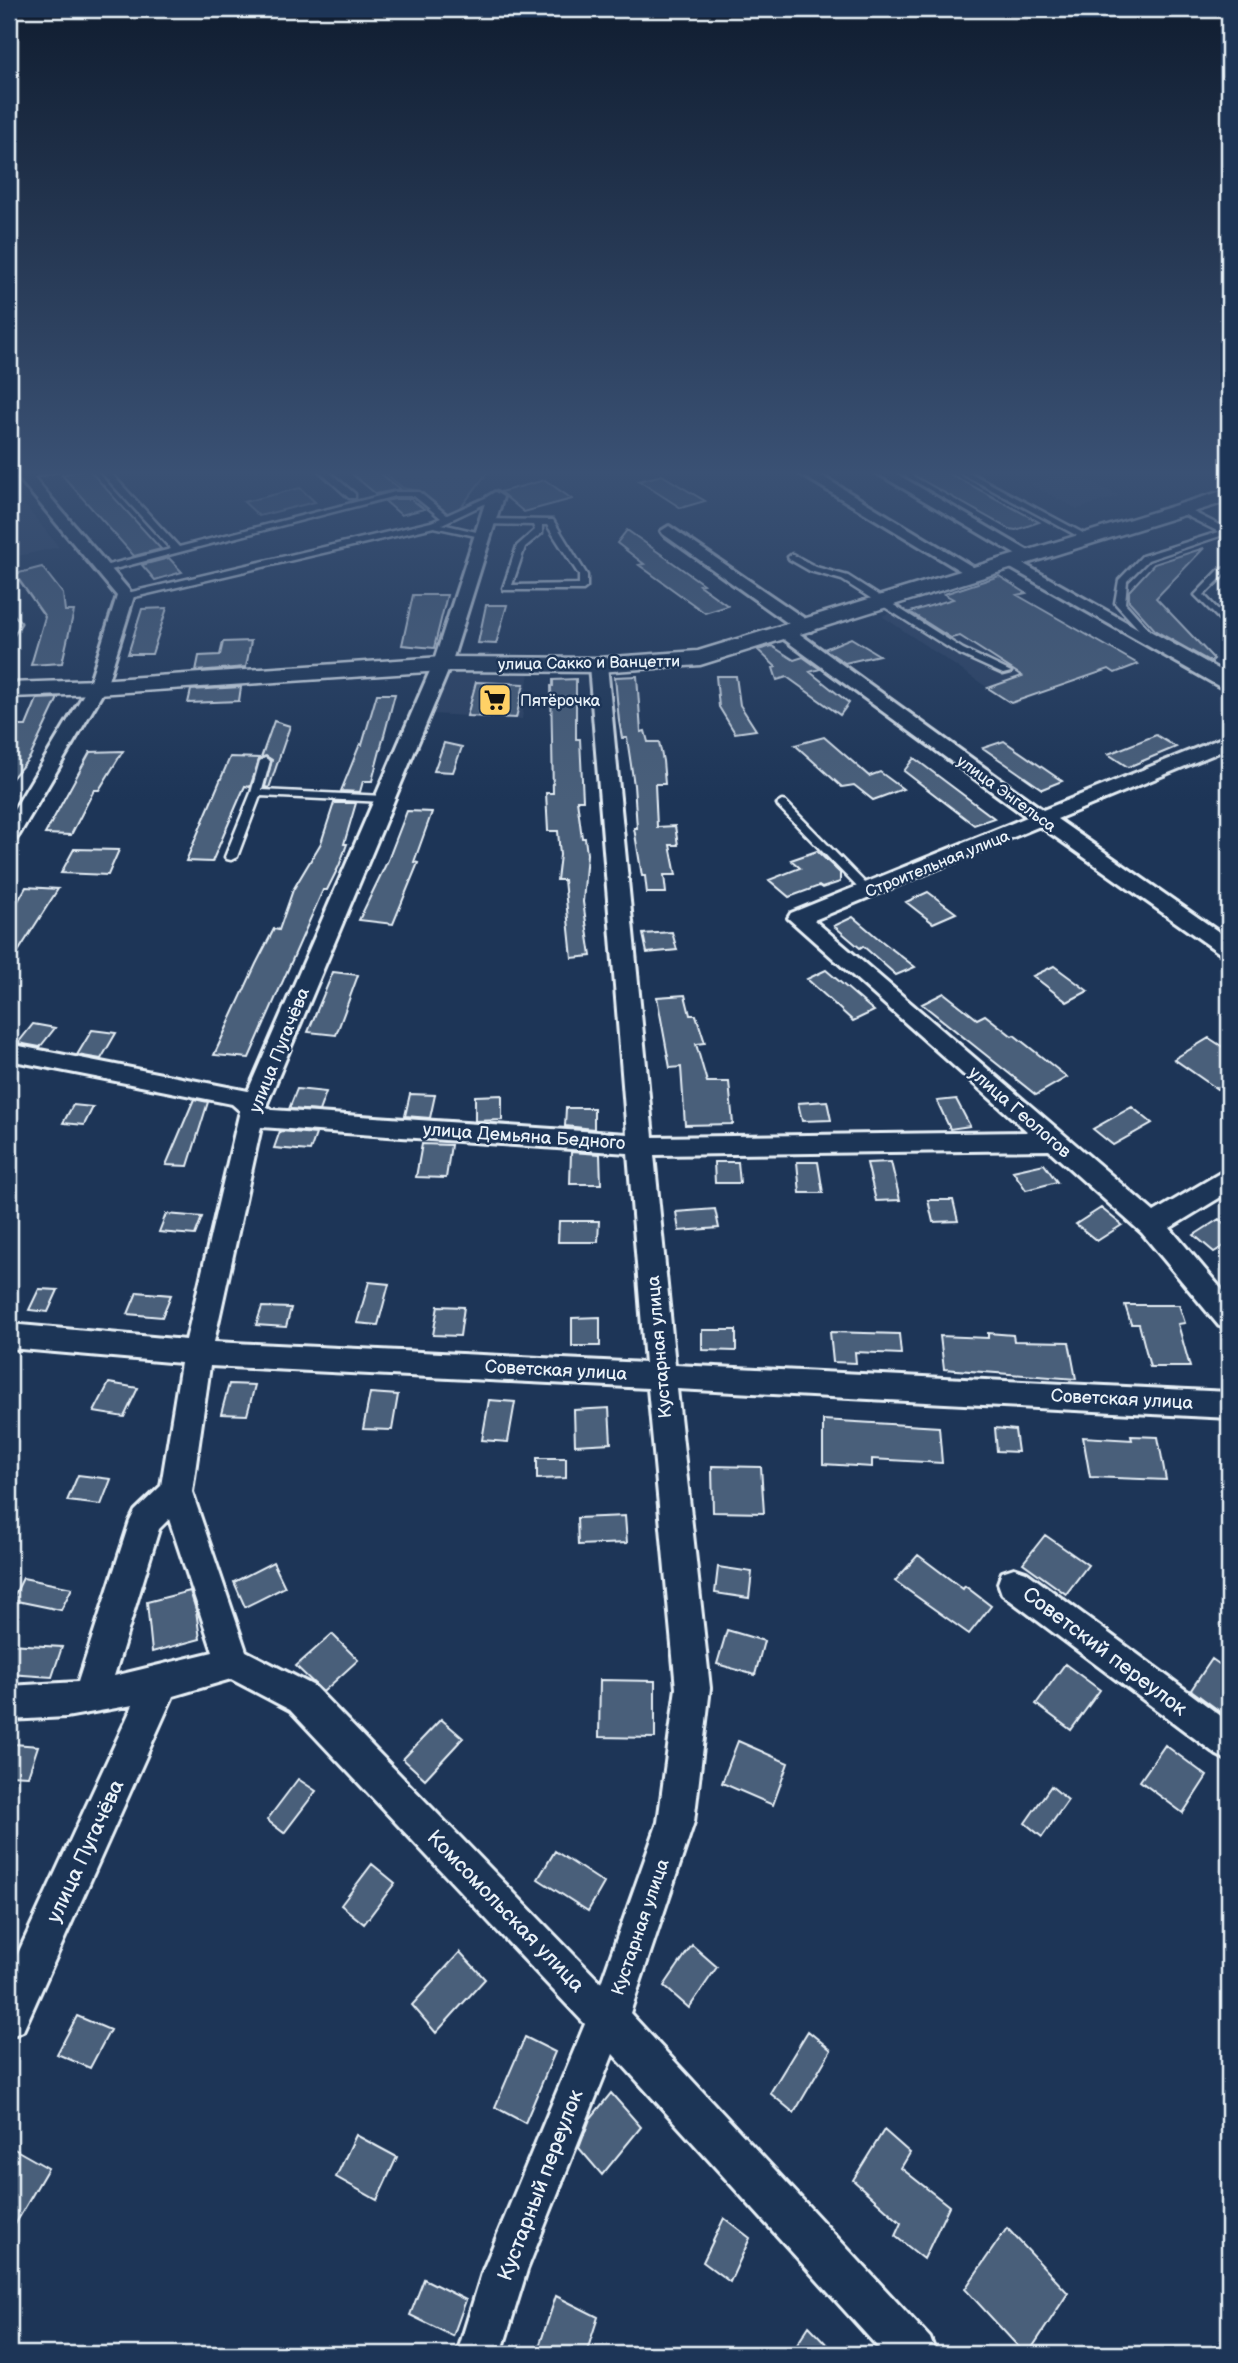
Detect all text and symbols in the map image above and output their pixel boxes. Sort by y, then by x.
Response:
street label: улица Сакко и Ванцетти [498,652,680,675]
supermarket icon: Пятёрочка [476,681,514,719]
place label: Пятёрочка [520,692,601,711]
street label: улица Энгельса [953,752,1060,837]
street label: Строительная улица [863,827,1013,902]
street label: улица Пугачёва [245,984,314,1116]
street label: улица Геологов [964,1062,1076,1163]
street label: улица Демьяна Бедного [422,1119,626,1154]
street label: Кустарная улица [643,1274,676,1419]
street label: Советская улица [484,1356,628,1385]
street label: Советская улица [1050,1385,1194,1414]
street label: Советский переулок [1018,1581,1192,1721]
street label: улица Пугачёва [41,1775,130,1927]
street label: Комсомольская улица [422,1825,590,1998]
street label: Кустарная улица [607,1856,674,1998]
street label: Кустарный переулок [492,2086,588,2284]

